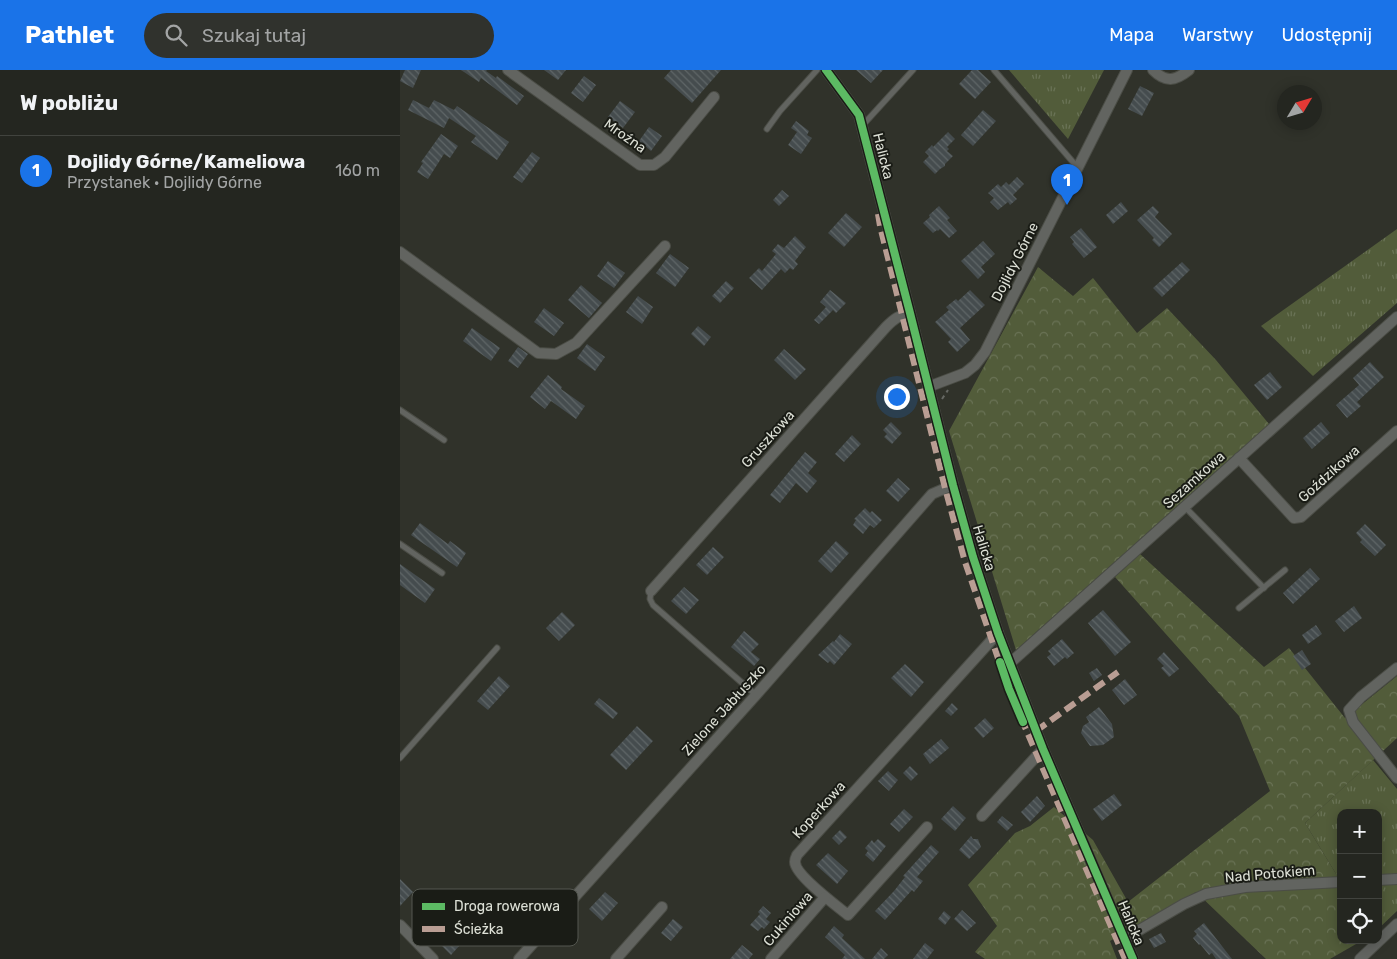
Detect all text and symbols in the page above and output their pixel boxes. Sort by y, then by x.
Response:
search box [144,13,494,58]
text: Pathlet [25,21,114,49]
icon: search [162,21,190,49]
text: Szukaj tutaj [202,24,306,47]
text: Mapa [1109,24,1154,46]
text: Warstwy [1182,24,1253,46]
text: Udostępnij [1281,24,1372,46]
north arrow [1277,85,1322,130]
text: W pobliżu [20,90,118,115]
street label: Mroźna [601,115,649,157]
street label: Halicka [869,131,897,181]
text: Dojlidy Górne/Kameliowa [67,150,305,173]
text: 1 [32,161,40,180]
text: 160 m [335,161,380,180]
pin: 1 [1051,164,1083,205]
text: Przystanek · Dojlidy Górne [67,173,262,192]
street label: Dojlidy Górne [988,220,1042,304]
your location [884,384,910,410]
street label: Gruszkowa [738,407,798,471]
street label: Goździkowa [1295,442,1363,506]
street label: Sezamkowa [1160,448,1228,512]
street label: Halicka [969,523,999,573]
street label: Zielone Jabłuszko [678,661,770,759]
street label: Koperkowa [789,778,849,842]
map controls [1337,809,1382,944]
button: + [1337,809,1382,854]
button: − [1337,854,1382,899]
street label: Nad Potokiem [1224,862,1316,886]
street label: Cukiniowa [760,888,816,950]
legend [412,889,578,946]
text: Droga rowerowa [454,898,560,915]
street label: Halicka [1114,898,1148,948]
button: locate [1337,899,1382,944]
text: Ścieżka [454,920,504,938]

